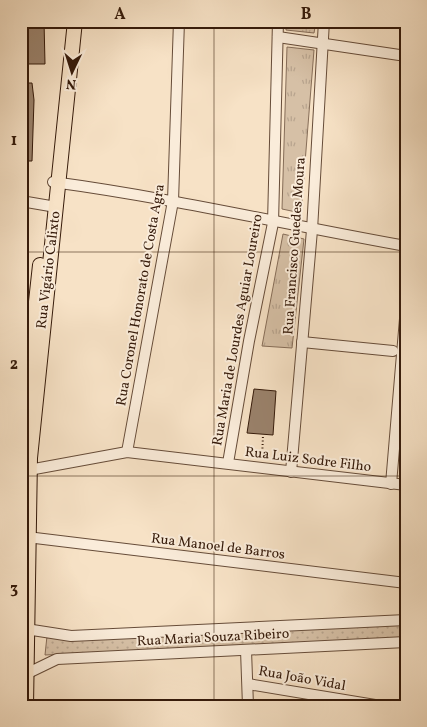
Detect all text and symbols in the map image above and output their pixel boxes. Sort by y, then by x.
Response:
text: A [114,4,126,26]
text: B [301,4,312,26]
north arrow [48,48,98,98]
text: N [65,74,77,93]
text: 1 [11,130,17,152]
street label: Rua Francisco Guedes Moura [279,157,311,335]
street label: Rua Coronel Honorato de Costa Agra [112,183,170,407]
street label: Rua Vigário Calixto [32,210,66,330]
street label: Rua Maria de Lourdes Aguiar Loureiro [208,213,268,447]
text: 2 [10,354,18,376]
street label: Rua Luiz Sodre Filho [244,443,372,477]
street label: Rua Manoel de Barros [150,529,286,565]
text: 3 [10,578,18,600]
street label: Rua Maria Souza Ribeiro [136,625,290,651]
street label: Rua João Vidal [257,662,347,696]

